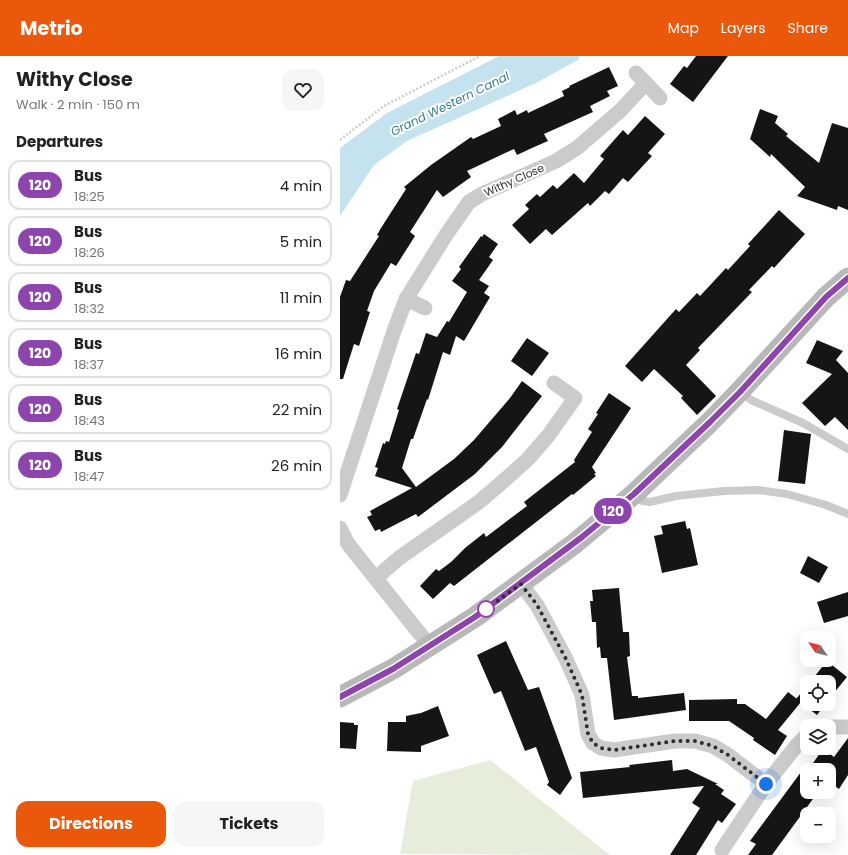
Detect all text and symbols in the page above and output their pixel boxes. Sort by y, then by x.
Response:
text: Metrio [20,15,83,42]
text: Map [668,18,699,38]
text: Layers [721,18,765,38]
text: Share [787,18,828,38]
text: Withy Close [16,66,133,93]
water label: Grand Western Canal [387,67,512,140]
button: heart [282,69,324,111]
text: Walk · 2 min · 150 m [16,95,140,114]
text: Departures [16,131,103,152]
street label: Withy Close [481,160,547,200]
text: Bus [74,165,102,186]
text: 120 [29,175,51,195]
text: 4 min [280,175,322,196]
text: 18:25 [74,187,105,206]
text: Bus [74,221,102,242]
text: 120 [29,231,51,251]
text: 5 min [280,231,322,252]
text: 18:26 [74,243,105,262]
text: Bus [74,277,102,298]
text: 120 [29,287,51,307]
text: 11 min [280,287,322,308]
text: 18:32 [74,299,104,318]
text: Bus [74,333,102,354]
text: 120 [29,343,51,363]
text: 16 min [275,343,322,364]
text: 18:37 [74,355,104,374]
text: Bus [74,389,102,410]
text: 120 [29,399,51,419]
text: 22 min [272,399,322,420]
text: 18:43 [74,411,105,430]
text: Bus [74,445,102,466]
text: 120 [29,455,51,475]
text: 26 min [271,455,322,476]
text: 18:47 [74,467,104,486]
line badge: 120 [590,498,636,524]
text: 120 [602,501,624,521]
unlabelled marker [477,600,495,618]
north arrow [800,631,836,667]
map controls [800,631,836,843]
button: locate [800,675,836,711]
button: layers [800,719,836,755]
button: + [800,763,836,799]
your location [756,774,776,794]
button: Directions [16,801,166,847]
button: Tickets [174,801,324,847]
button: − [800,807,836,843]

